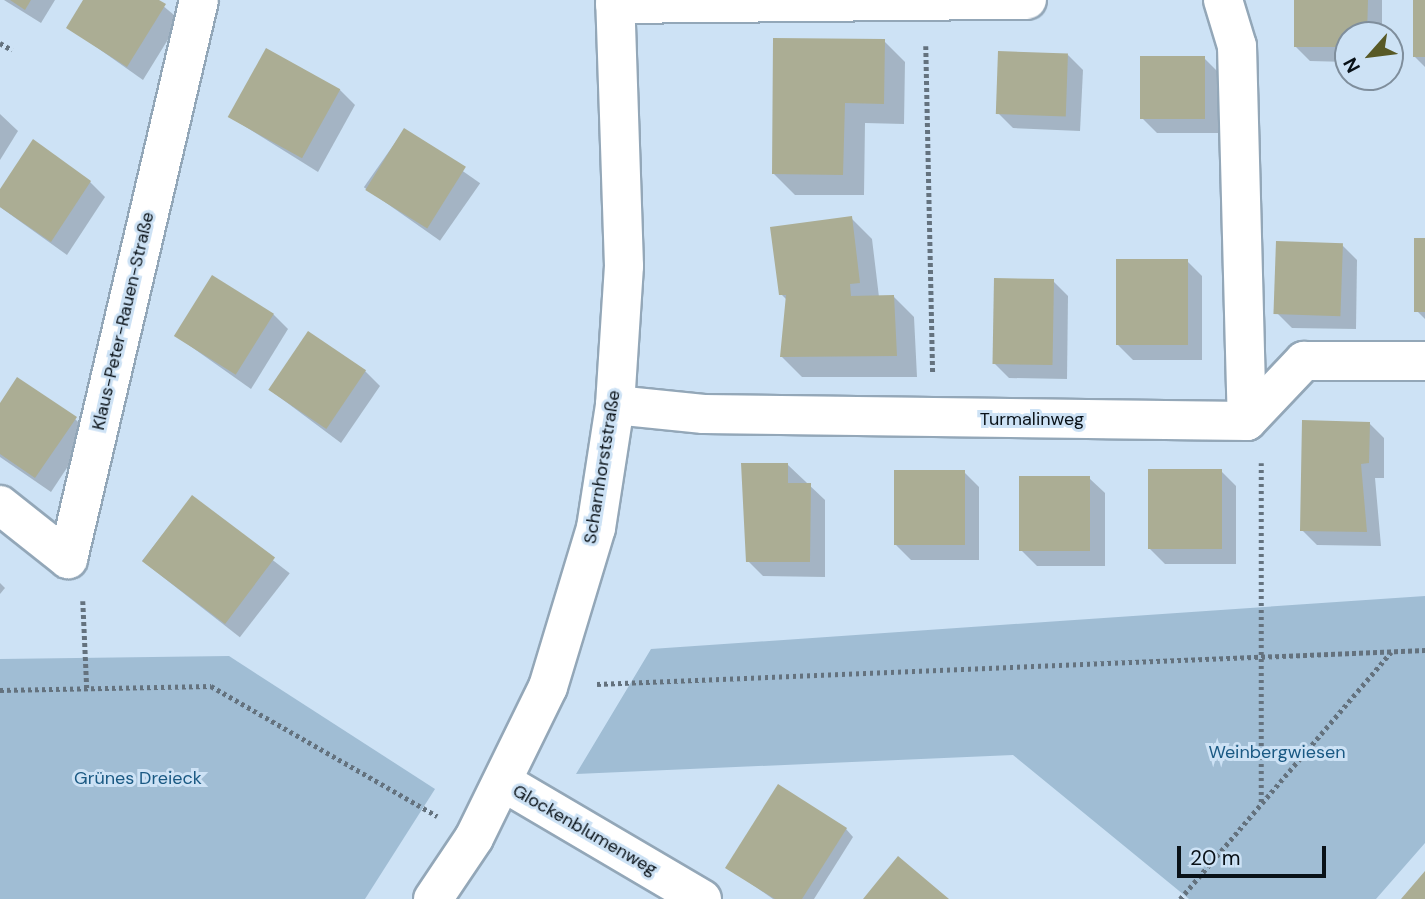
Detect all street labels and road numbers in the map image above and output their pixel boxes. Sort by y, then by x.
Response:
street label: Klaus-Peter-Rauen-Straße [87,210,159,432]
street label: Scharnhorststraße [579,389,625,545]
street label: Turmalinweg [980,408,1084,430]
street label: Glockenblumenweg [509,780,661,880]

